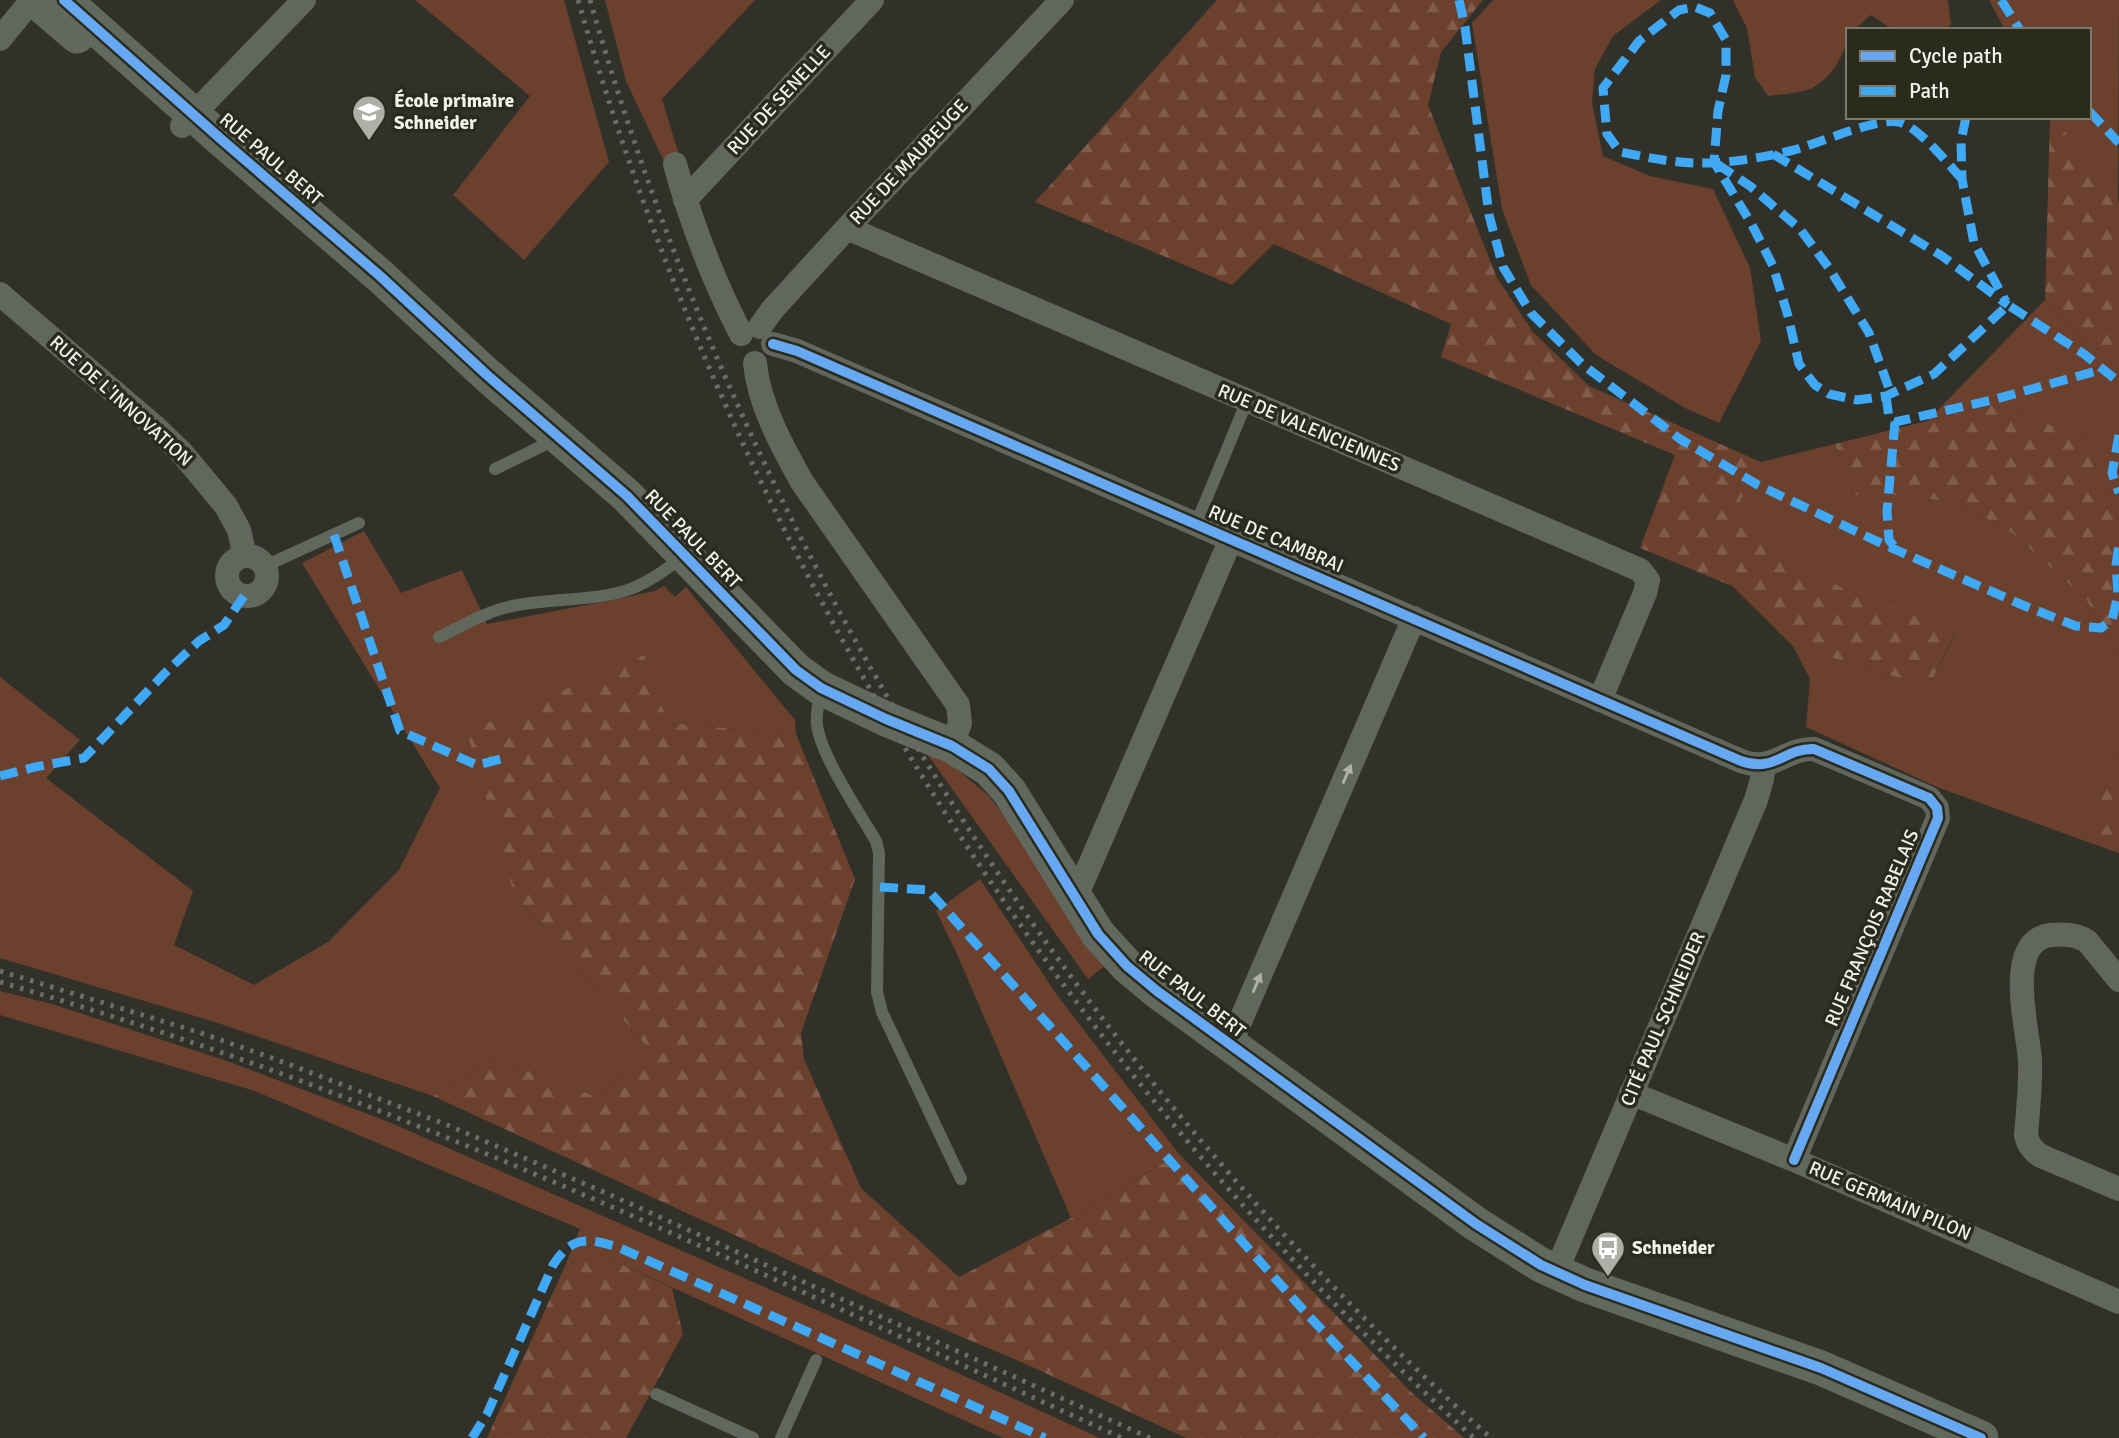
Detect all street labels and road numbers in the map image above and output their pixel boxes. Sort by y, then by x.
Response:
street label: RUE DE SENELLE [722,40,836,160]
street label: RUE DE MAUBEUGE [845,94,973,230]
street label: RUE PAUL BERT [214,108,328,211]
street label: RUE DE L'INNOVATION [45,330,197,472]
street label: RUE DE VALENCIENNES [1214,379,1404,477]
street label: RUE PAUL BERT [640,484,747,594]
street label: RUE DE CAMBRAI [1205,500,1347,578]
street label: RUE FRANÇOIS RABELAIS [1820,826,1924,1030]
street label: CITÉ PAUL SCHNEIDER [1615,928,1711,1110]
street label: RUE PAUL BERT [1134,945,1251,1044]
street label: RUE GERMAIN PILON [1805,1156,1975,1246]

